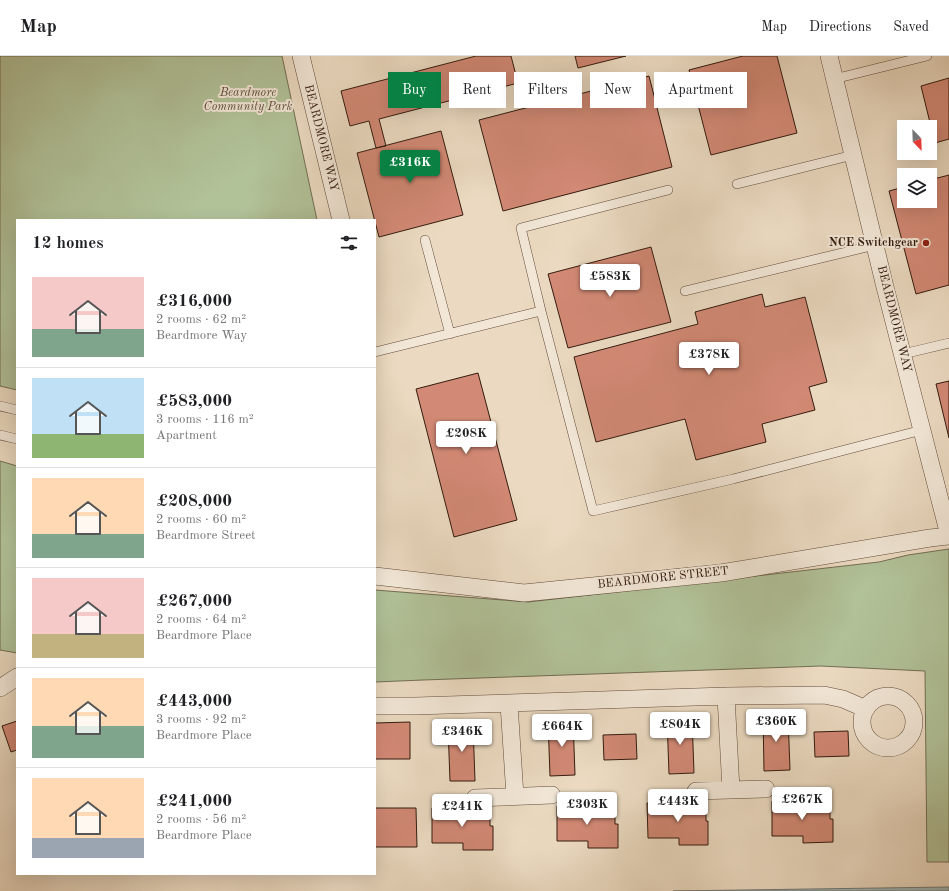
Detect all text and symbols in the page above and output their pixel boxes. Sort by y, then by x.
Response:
text: Map [20,18,57,37]
text: Map [761,20,787,34]
text: Directions [809,20,871,34]
text: Saved [893,20,929,34]
chip: Buy [388,72,441,108]
chip: Rent [449,72,506,108]
chip: Filters [514,72,582,108]
chip: New [590,72,646,108]
chip: Apartment [654,72,747,108]
street label: BEARDMORE WAY [302,83,340,193]
park label: Beardmore Community Park [204,87,293,113]
north arrow [897,120,937,160]
map controls [897,120,937,208]
pin: £316K [382,150,438,184]
text: £316K [389,156,431,169]
button: layers [897,168,937,208]
icon: filters [338,232,360,254]
text: 12 homes [32,235,104,252]
place label: NCE Switchgear [829,237,918,249]
marker: NCE Switchgear [921,238,931,248]
pin: £583K [582,264,638,298]
street label: BEARDMORE WAY [875,264,913,374]
text: £583K [589,270,631,283]
icon: home [64,293,112,341]
text: £316,000 [156,293,232,310]
text: 2 rooms · 62 m² [156,313,246,326]
text: Beardmore Way [156,329,247,342]
pin: £378K [681,342,737,376]
text: £378K [688,348,730,361]
text: £583,000 [156,393,232,410]
icon: home [64,394,112,442]
text: 3 rooms · 116 m² [156,413,254,426]
pin: £208K [438,421,494,455]
text: £208K [445,427,487,440]
text: Apartment [156,429,217,442]
text: £208,000 [156,493,232,510]
icon: home [64,494,112,542]
text: 2 rooms · 60 m² [156,513,246,526]
text: Beardmore Street [156,529,256,542]
street label: BEARDMORE STREET [597,565,729,591]
text: £267,000 [156,593,232,610]
icon: home [64,594,112,642]
text: 2 rooms · 64 m² [156,613,246,626]
text: Beardmore Place [156,629,252,642]
text: £443,000 [156,693,232,710]
icon: home [64,694,112,742]
pin: £360K [748,709,804,743]
pin: £804K [652,712,708,746]
text: 3 rooms · 92 m² [156,713,246,726]
pin: £664K [534,714,590,748]
text: £360K [755,715,797,728]
text: £804K [659,718,701,731]
pin: £346K [434,719,490,753]
text: £664K [541,720,583,733]
text: £346K [441,725,483,738]
text: Beardmore Place [156,729,252,742]
pin: £267K [774,787,830,821]
pin: £443K [650,789,706,823]
pin: £303K [559,792,615,826]
text: £241,000 [156,793,232,810]
text: £267K [781,793,823,806]
icon: home [64,794,112,842]
pin: £241K [434,794,490,828]
text: £443K [657,795,699,808]
text: £303K [566,798,608,811]
text: £241K [441,800,483,813]
text: 2 rooms · 56 m² [156,813,246,826]
text: Beardmore Place [156,829,252,842]

